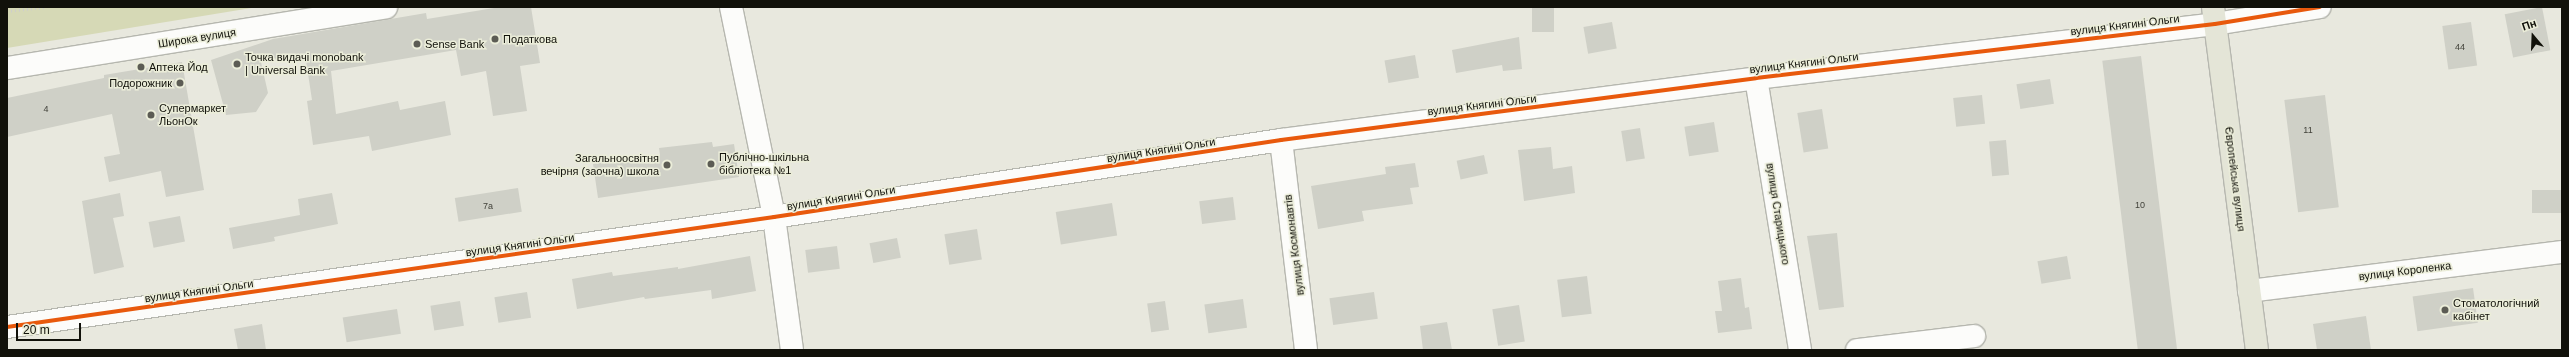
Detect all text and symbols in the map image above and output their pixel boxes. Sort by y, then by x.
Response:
street label: вулиця Княгині Ольги [2070,12,2180,38]
north arrow [2513,16,2553,56]
text: Пн [2520,17,2538,33]
street label: Широка вулиця [157,25,237,51]
place label: Податкова [503,32,557,46]
marker: Податкова [490,34,500,44]
place label: Sense Bank [425,37,484,51]
marker: Sense Bank [412,39,422,49]
house number: 44 [2455,42,2465,52]
street label: вулиця Княгині Ольги [1749,50,1859,76]
place label: Точка видачі monobank | Universal Bank [245,51,364,77]
marker: Точка видачі monobank | Universal Bank [232,59,242,69]
place label: Аптека Йод [149,60,208,74]
marker: Аптека Йод [136,62,146,72]
place label: Подорожник [109,76,172,90]
marker: Подорожник [175,78,185,88]
street label: вулиця Княгині Ольги [1427,92,1537,118]
place label: Супермаркет ЛьонОк [159,102,226,128]
house number: 4 [43,104,49,114]
marker: Супермаркет ЛьонОк [146,110,156,120]
house number: 11 [2303,125,2313,135]
street label: Європейська вулиця [2222,126,2248,232]
street label: вулиця Княгині Ольги [1106,135,1216,165]
place label: Публічно-шкільна бібліотека №1 [719,151,809,177]
place label: Загальноосвітня вечірня (заочна) школа [541,152,659,178]
marker: Публічно-шкільна бібліотека №1 [706,159,716,169]
marker: Загальноосвітня вечірня (заочна) школа [662,160,672,170]
street label: вулиця Старицького [1763,162,1793,266]
street label: вулиця Княгині Ольги [786,183,896,213]
street label: вулиця Космонавтів [1281,194,1307,296]
house number: 10 [2135,200,2145,210]
house number: 7а [483,201,493,211]
street label: вулиця Княгині Ольги [465,231,575,259]
street label: вулиця Короленка [2358,259,2452,283]
street label: вулиця Княгині Ольги [144,277,254,305]
place label: Стоматологічний кабінет [2453,297,2539,323]
marker: Стоматологічний кабінет [2440,305,2450,315]
scale bar [18,315,83,341]
text: 20 m [23,323,50,337]

